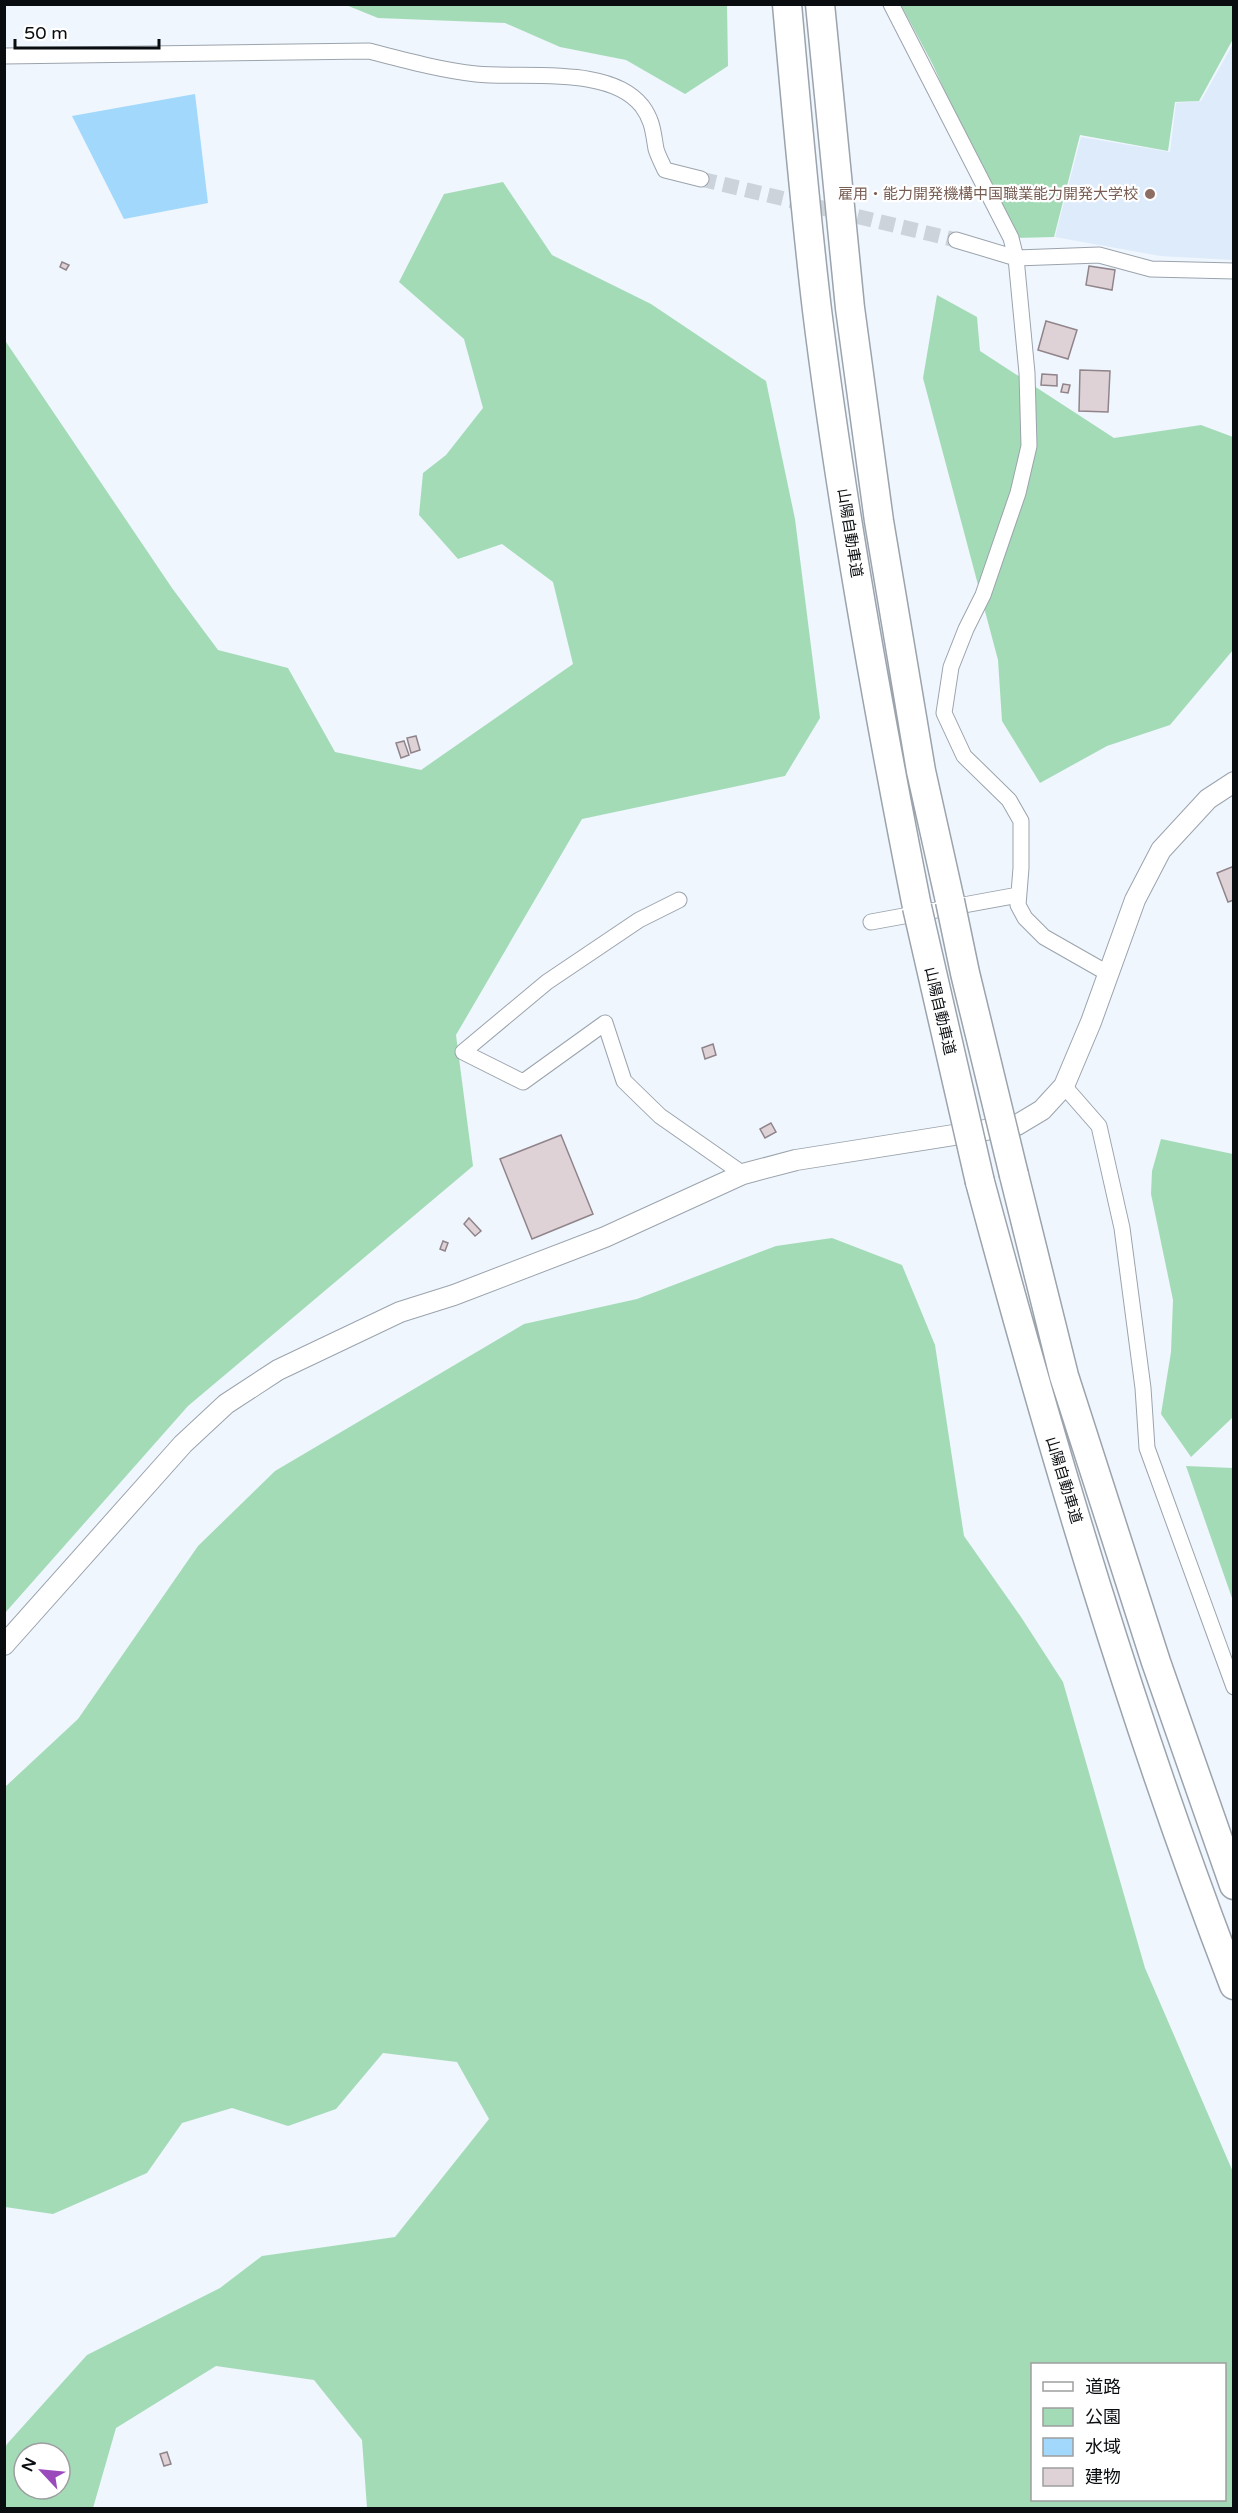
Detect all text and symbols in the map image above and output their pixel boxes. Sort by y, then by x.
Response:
scale bar [15,12,159,50]
text: 50 m [24,22,68,44]
place label: 雇用・能力開発機構中国職業能力開発大学校 [838,185,1138,203]
marker: 雇用・能力開発機構中国職業能力開発大学校 [1143,187,1157,201]
street label: 山陽自動車道 [834,487,866,579]
street label: 山陽自動車道 [921,965,959,1057]
street label: 山陽自動車道 [1042,1434,1086,1526]
legend [1031,2363,1226,2501]
text: 道路 [1085,2376,1121,2398]
text: 公園 [1085,2406,1121,2428]
text: 水域 [1085,2436,1121,2458]
north arrow [12,2441,72,2501]
text: N [18,2455,41,2475]
text: 建物 [1085,2466,1121,2488]

